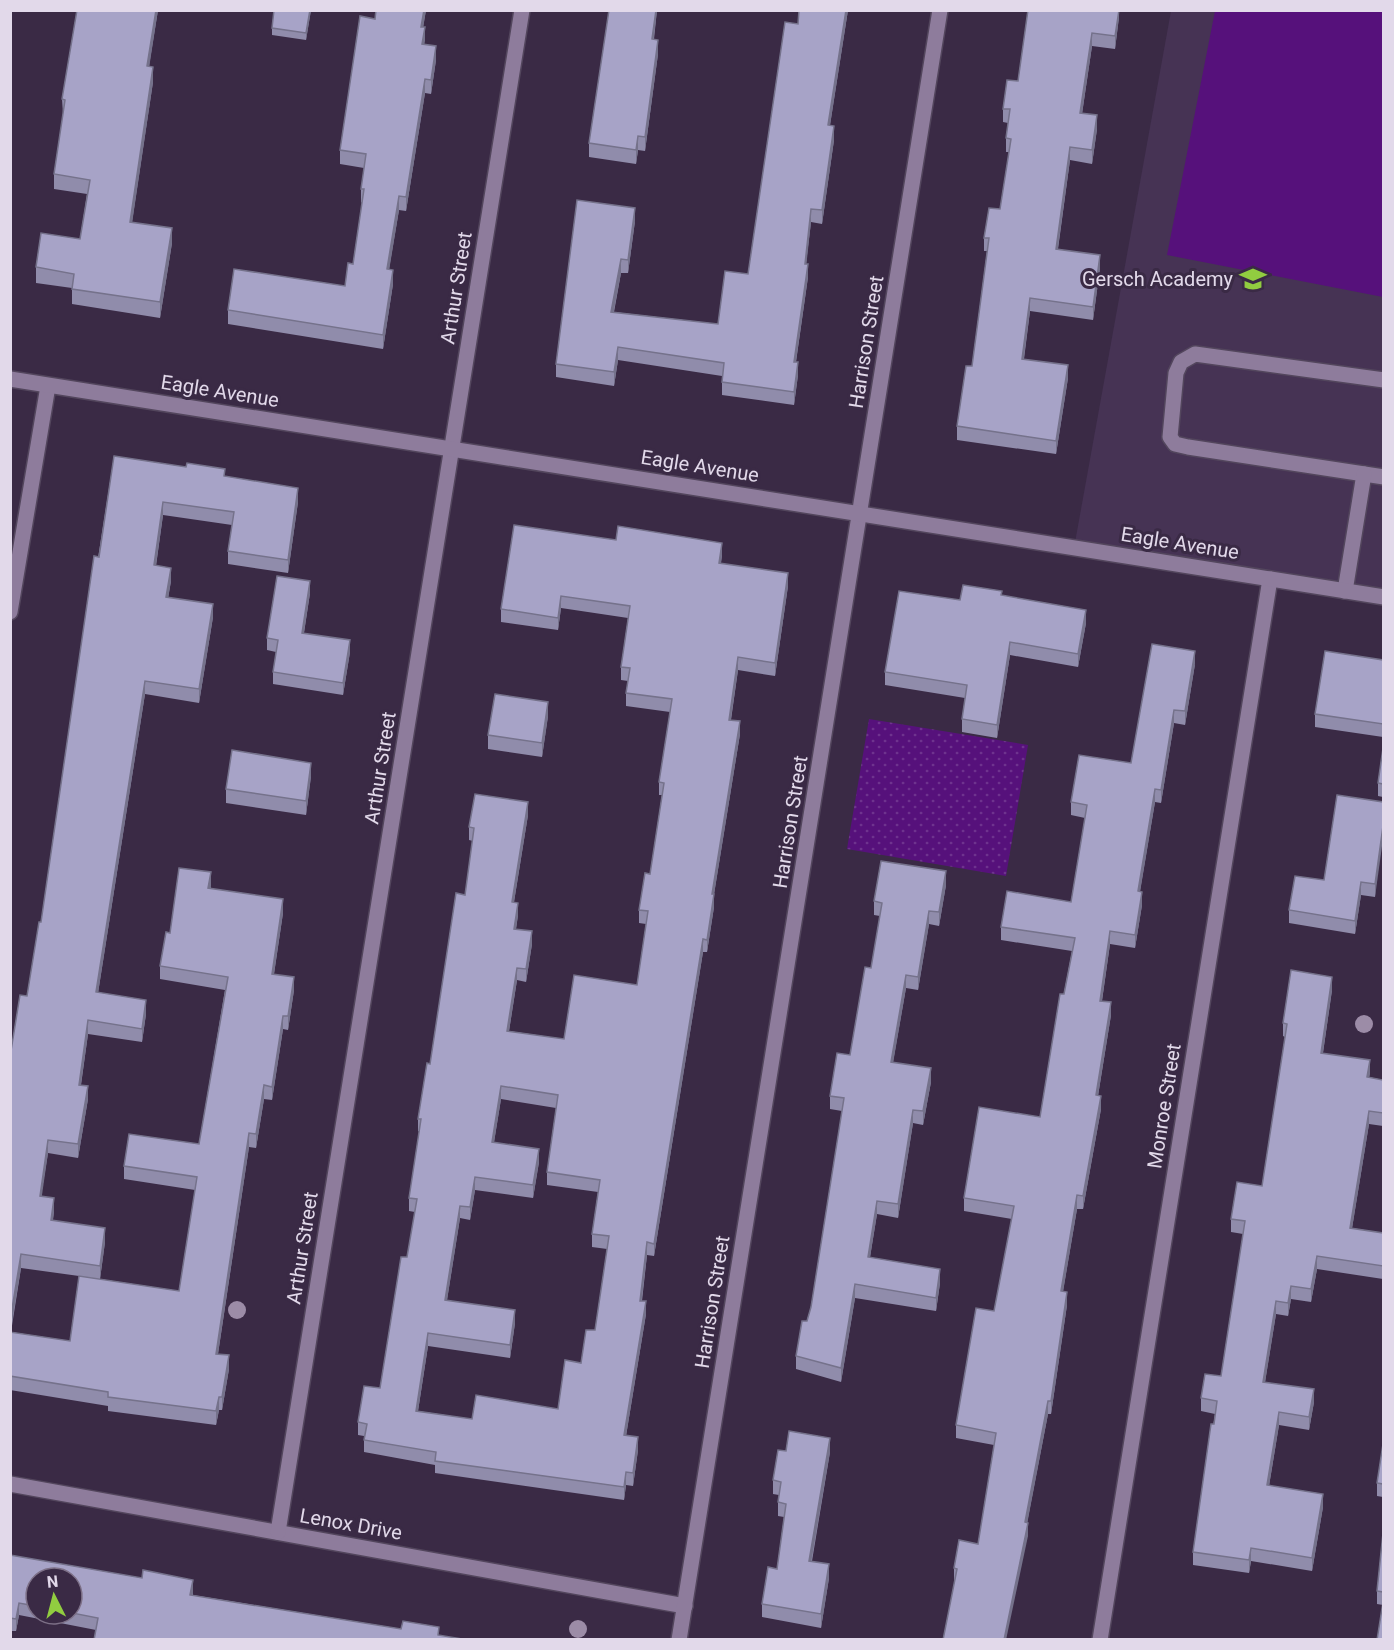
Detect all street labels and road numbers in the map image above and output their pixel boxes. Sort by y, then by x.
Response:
street label: Arthur Street [435,230,477,346]
street label: Harrison Street [844,274,888,410]
street label: Eagle Avenue [159,370,281,412]
street label: Eagle Avenue [639,445,761,487]
street label: Eagle Avenue [1119,522,1241,564]
street label: Arthur Street [359,710,401,826]
street label: Harrison Street [768,754,812,890]
street label: Monroe Street [1142,1042,1186,1170]
street label: Arthur Street [281,1190,323,1306]
street label: Harrison Street [690,1234,734,1370]
street label: Lenox Drive [298,1503,404,1545]

